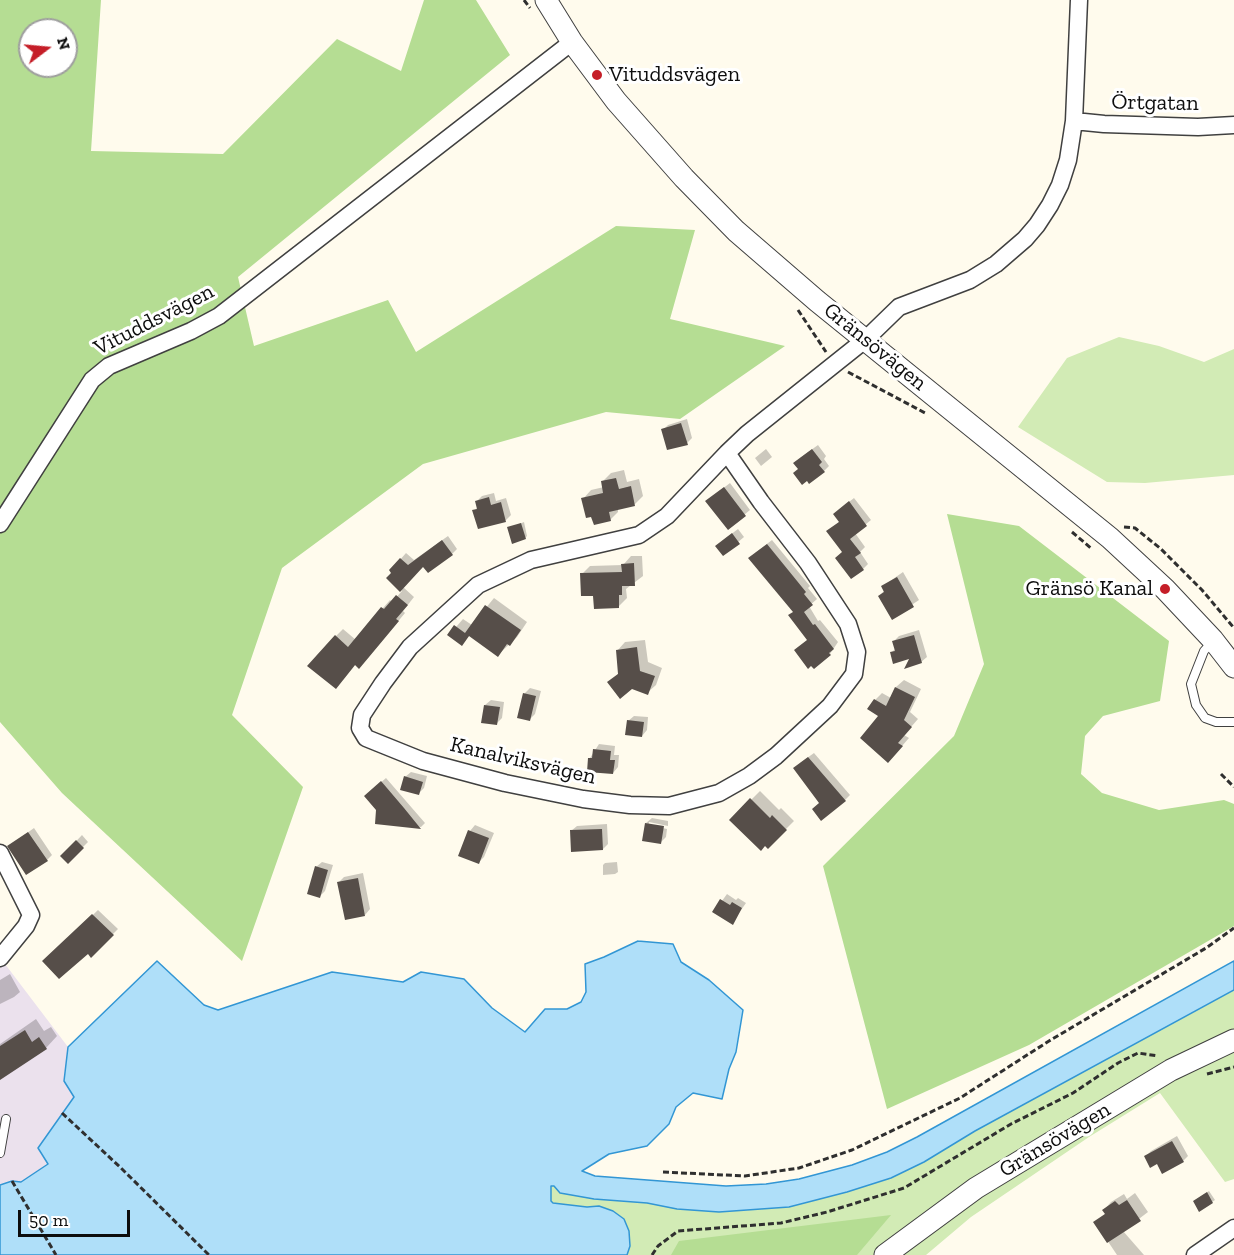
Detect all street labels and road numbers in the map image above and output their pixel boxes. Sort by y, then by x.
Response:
street label: Örtgatan [1111,89,1199,117]
street label: Vituddsvägen [90,278,218,362]
street label: Gränsövägen [818,297,932,397]
street label: Kanalviksvägen [448,731,598,791]
street label: Gränsövägen [995,1096,1115,1184]

